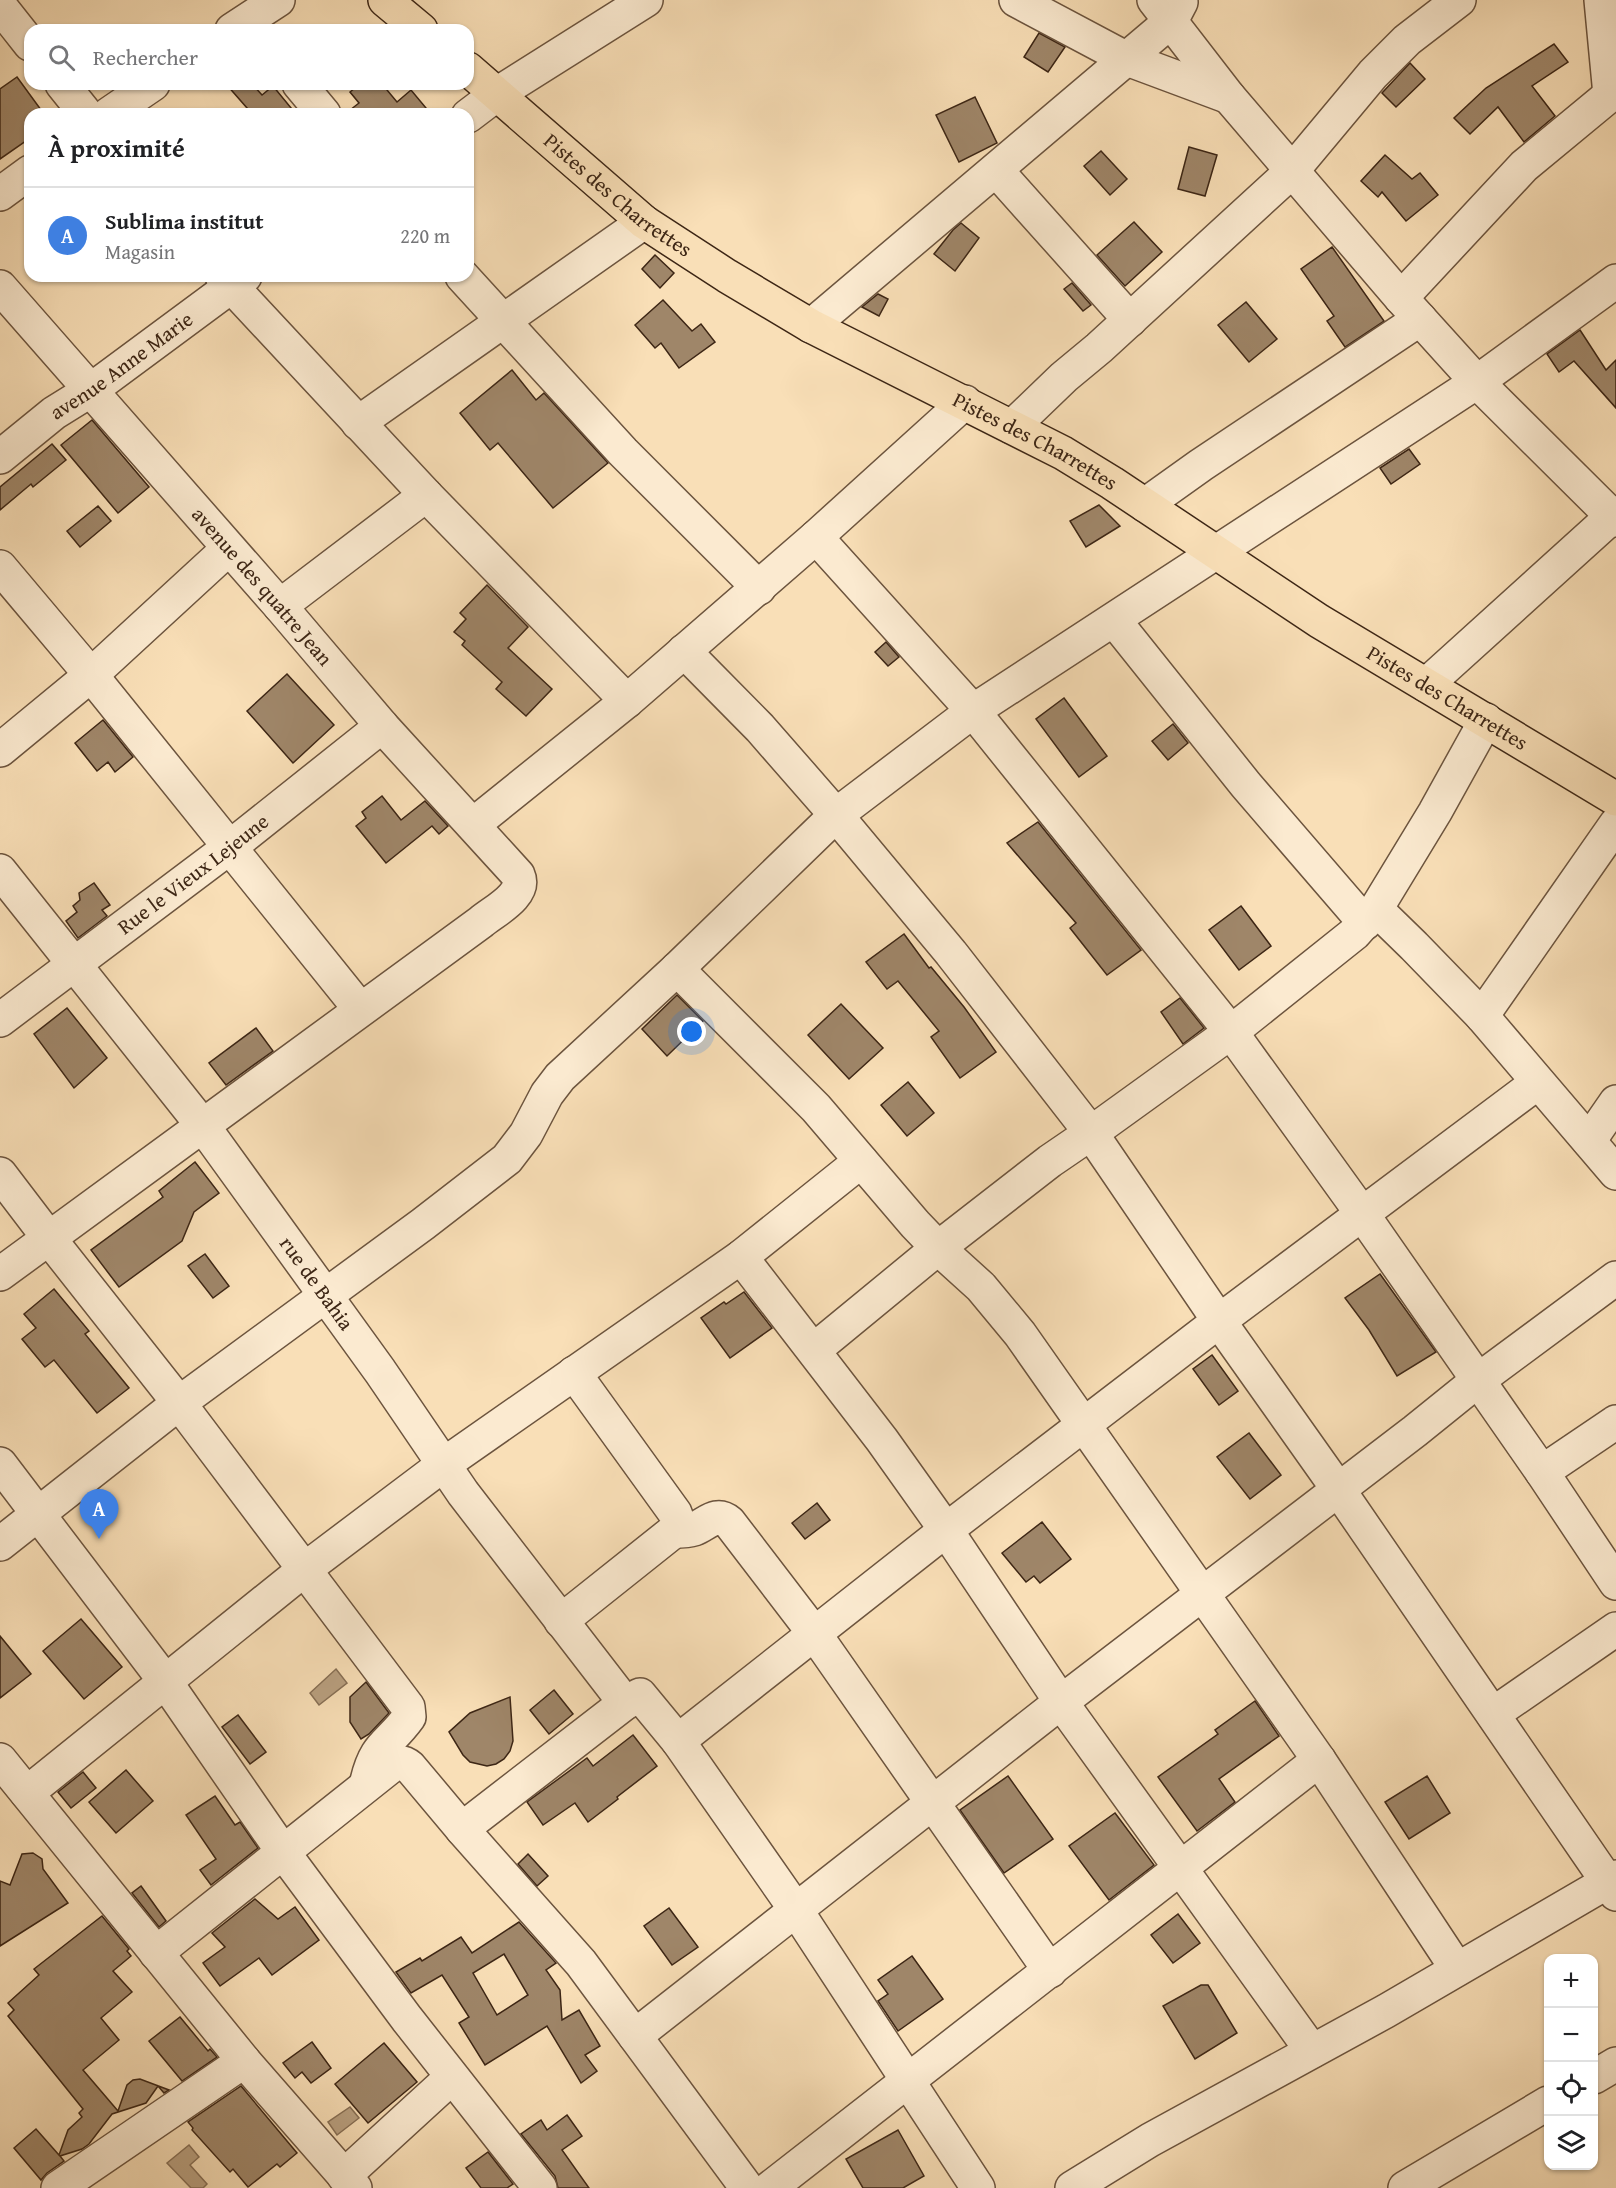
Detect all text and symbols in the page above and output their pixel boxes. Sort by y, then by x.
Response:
search box [24,24,474,90]
icon: search [45,41,78,74]
text: Rechercher [93,41,198,73]
street label: Pistes des Charrettes [537,126,698,264]
text: À proximité [48,128,185,167]
text: Sublima institut [105,205,264,237]
text: A [61,221,74,250]
text: 220 m [400,221,450,250]
text: Magasin [105,237,175,266]
street label: avenue Anne Marie [44,304,199,427]
street label: Pistes des Charrettes [948,384,1124,498]
street label: avenue des quatre Jean [185,500,341,673]
street label: Pistes des Charrettes [1361,637,1534,758]
street label: Rue le Vieux Lejeune [111,806,275,942]
your location [677,1017,706,1046]
street label: rue de Bahia [272,1229,362,1337]
pin: A [80,1490,118,1539]
map controls [1544,1954,1598,2170]
button: + [1544,1954,1598,2008]
button: − [1544,2008,1598,2062]
button: locate [1544,2062,1598,2116]
button: layers [1544,2116,1598,2170]

